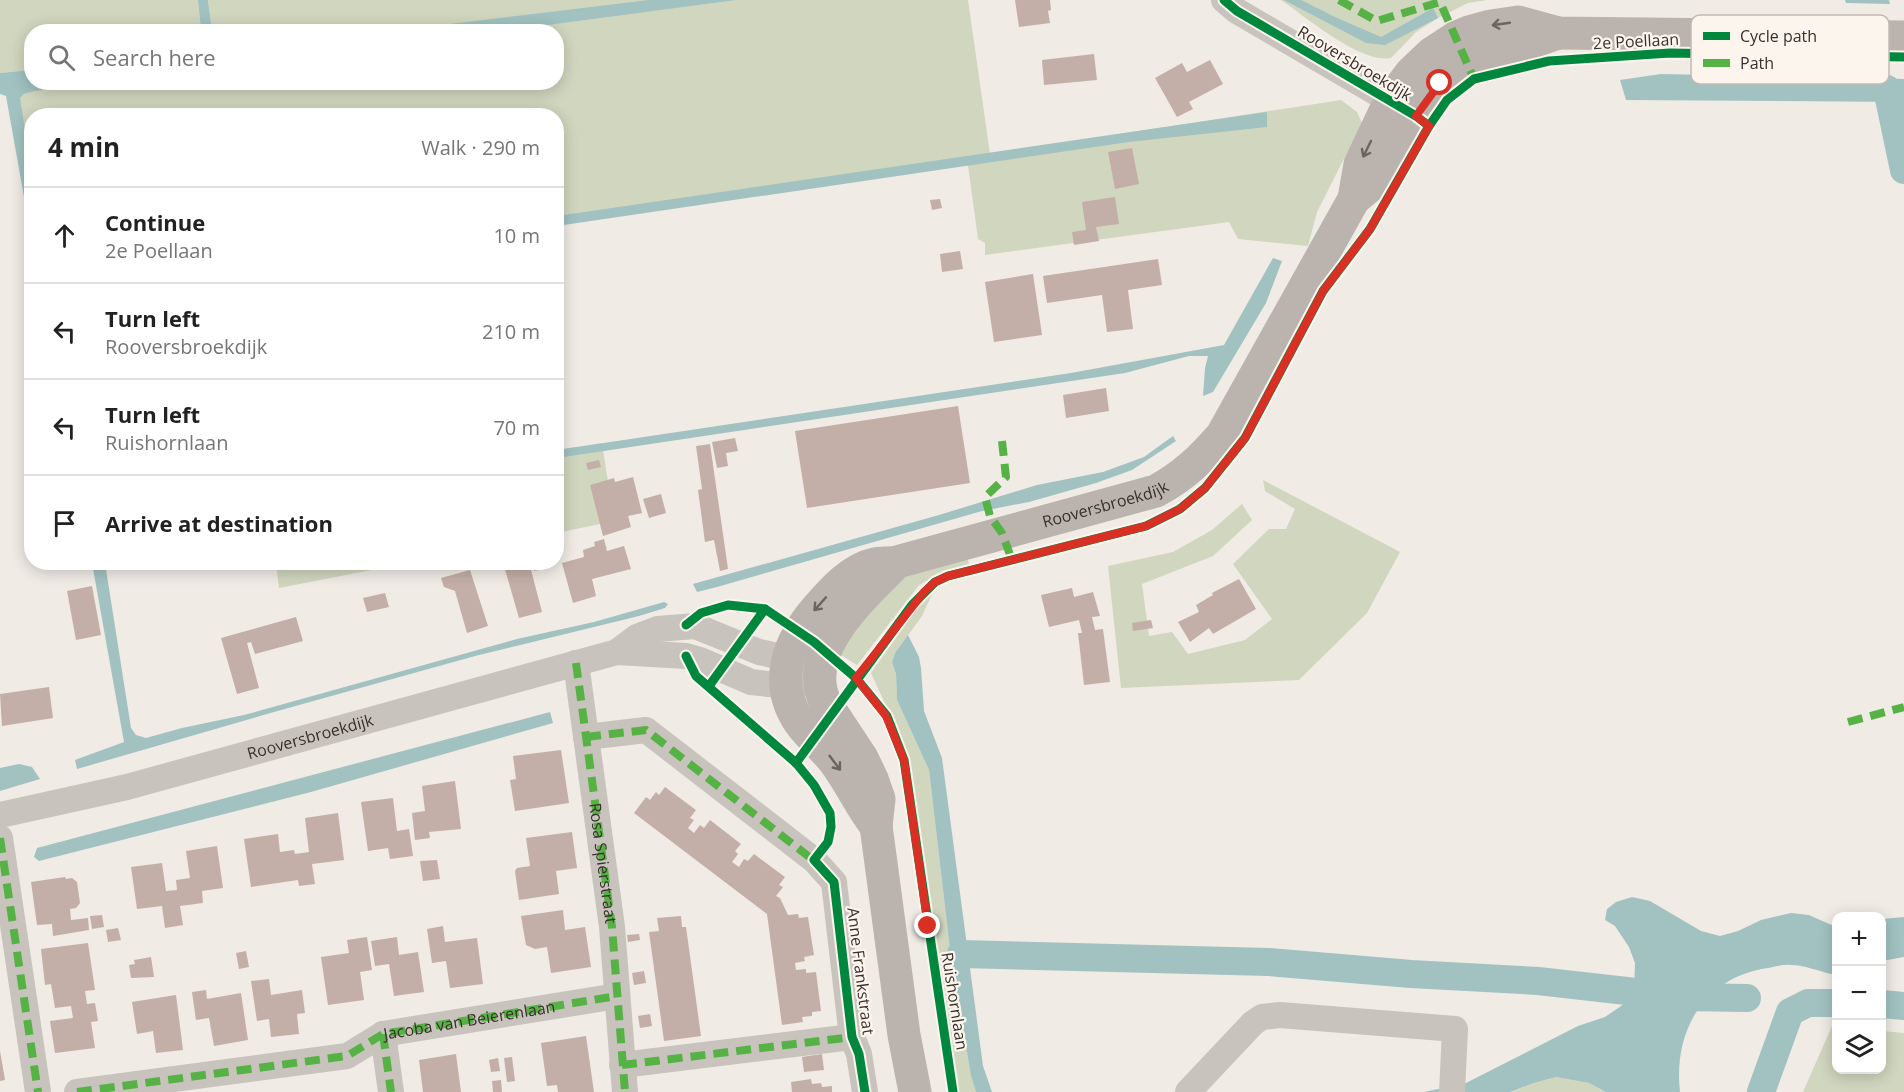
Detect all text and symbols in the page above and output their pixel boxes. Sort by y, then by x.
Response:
legend [1691,15,1889,84]
one-way arrow [1492,19,1511,30]
street label: Rooversbroekdijk [1294,20,1417,106]
search box [24,24,564,90]
text: Cycle path [1740,25,1817,47]
street label: 2e Poellaan [1592,28,1680,54]
icon: search [45,41,78,74]
text: Search here [93,42,216,72]
text: Path [1740,52,1774,74]
route start [1426,69,1452,95]
text: 4 min [48,129,120,165]
text: Walk · 290 m [421,134,540,161]
one-way arrow [1361,139,1373,157]
text: Continue [105,207,205,237]
icon: ahead [48,219,81,252]
text: 10 m [493,222,540,249]
text: 2e Poellaan [105,237,213,264]
text: Turn left [105,303,200,333]
icon: left [48,315,81,348]
text: 210 m [482,318,540,345]
text: Rooversbroekdijk [105,333,267,360]
text: Turn left [105,399,200,429]
icon: left [48,411,81,444]
text: 70 m [493,414,540,441]
text: Ruishornlaan [105,429,228,456]
street label: Rooversbroekdijk [1040,475,1173,533]
icon: arrive [48,507,81,540]
text: Arrive at destination [105,508,333,538]
one-way arrow [813,596,828,611]
street label: Rooversbroekdijk [245,709,376,764]
one-way arrow [828,755,841,771]
street label: Rosa Spierstraat [584,801,622,925]
street label: Anne Frankstraat [842,906,880,1036]
route end [914,912,940,938]
map controls [1832,912,1886,1074]
button: + [1832,912,1886,966]
street label: Ruishornlaan [936,950,974,1052]
button: − [1832,966,1886,1020]
street label: Jacoba van Beierenlaan [380,995,557,1045]
button: layers [1832,1020,1886,1074]

